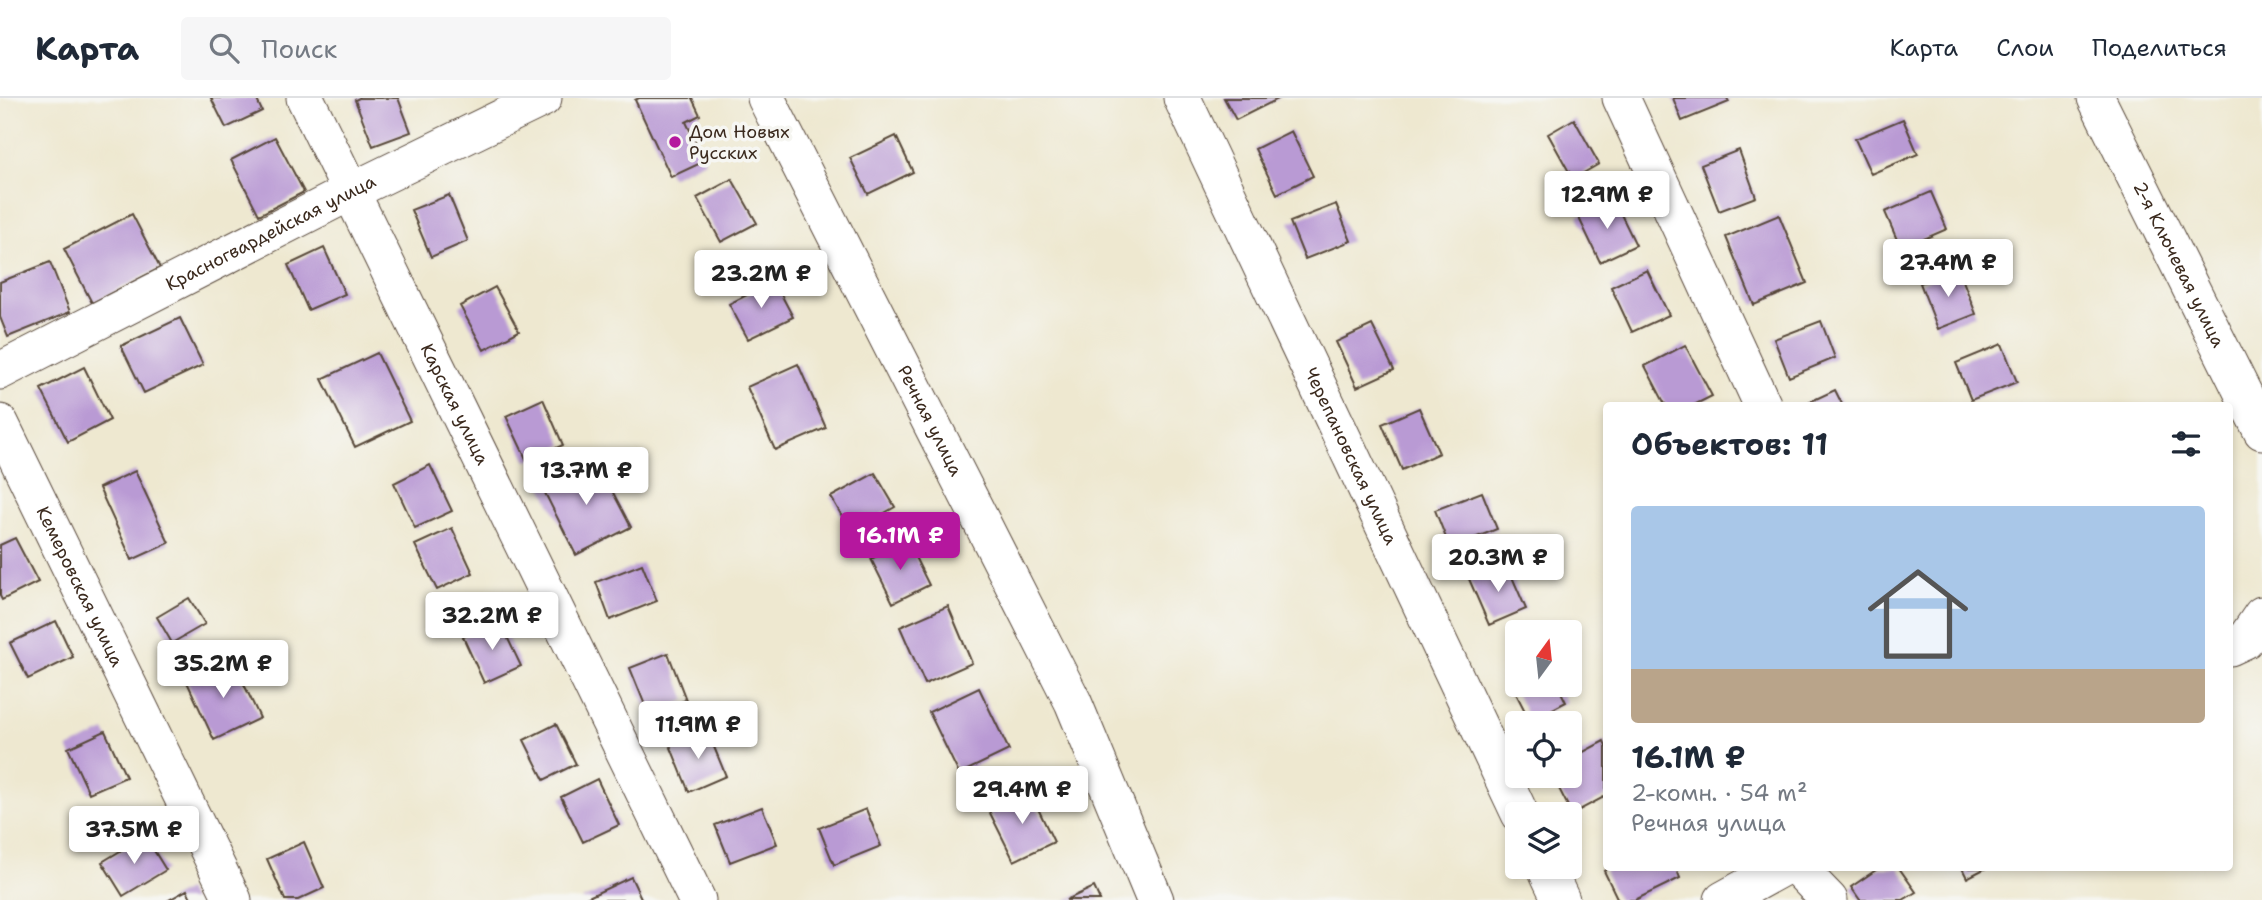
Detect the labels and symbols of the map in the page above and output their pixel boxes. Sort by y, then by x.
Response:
place label: Дом Новых Русских [689,120,790,165]
marker: Дом Новых Русских [667,134,683,150]
street label: Красногвардейская улица [162,169,380,296]
pin: 12.9M ₽ [1542,172,1672,231]
street label: 2-я Ключевая улица [2128,178,2230,351]
pin: 27.4M ₽ [1883,240,2013,299]
pin: 23.2M ₽ [696,250,826,310]
street label: Карская улица [415,340,495,469]
street label: Речная улица [892,361,968,480]
street label: Черепановская улица [1299,364,1403,549]
pin: 13.7M ₽ [521,448,651,507]
street label: Кемеровская улица [31,502,129,671]
pin: 16.1M ₽ [835,512,965,572]
pin: 20.3M ₽ [1433,534,1563,594]
pin: 32.2M ₽ [427,592,557,652]
north arrow [1505,620,1582,696]
pin: 35.2M ₽ [158,640,288,700]
pin: 11.9M ₽ [633,702,763,761]
pin: 29.4M ₽ [957,766,1087,826]
pin: 37.5M ₽ [69,806,199,866]

